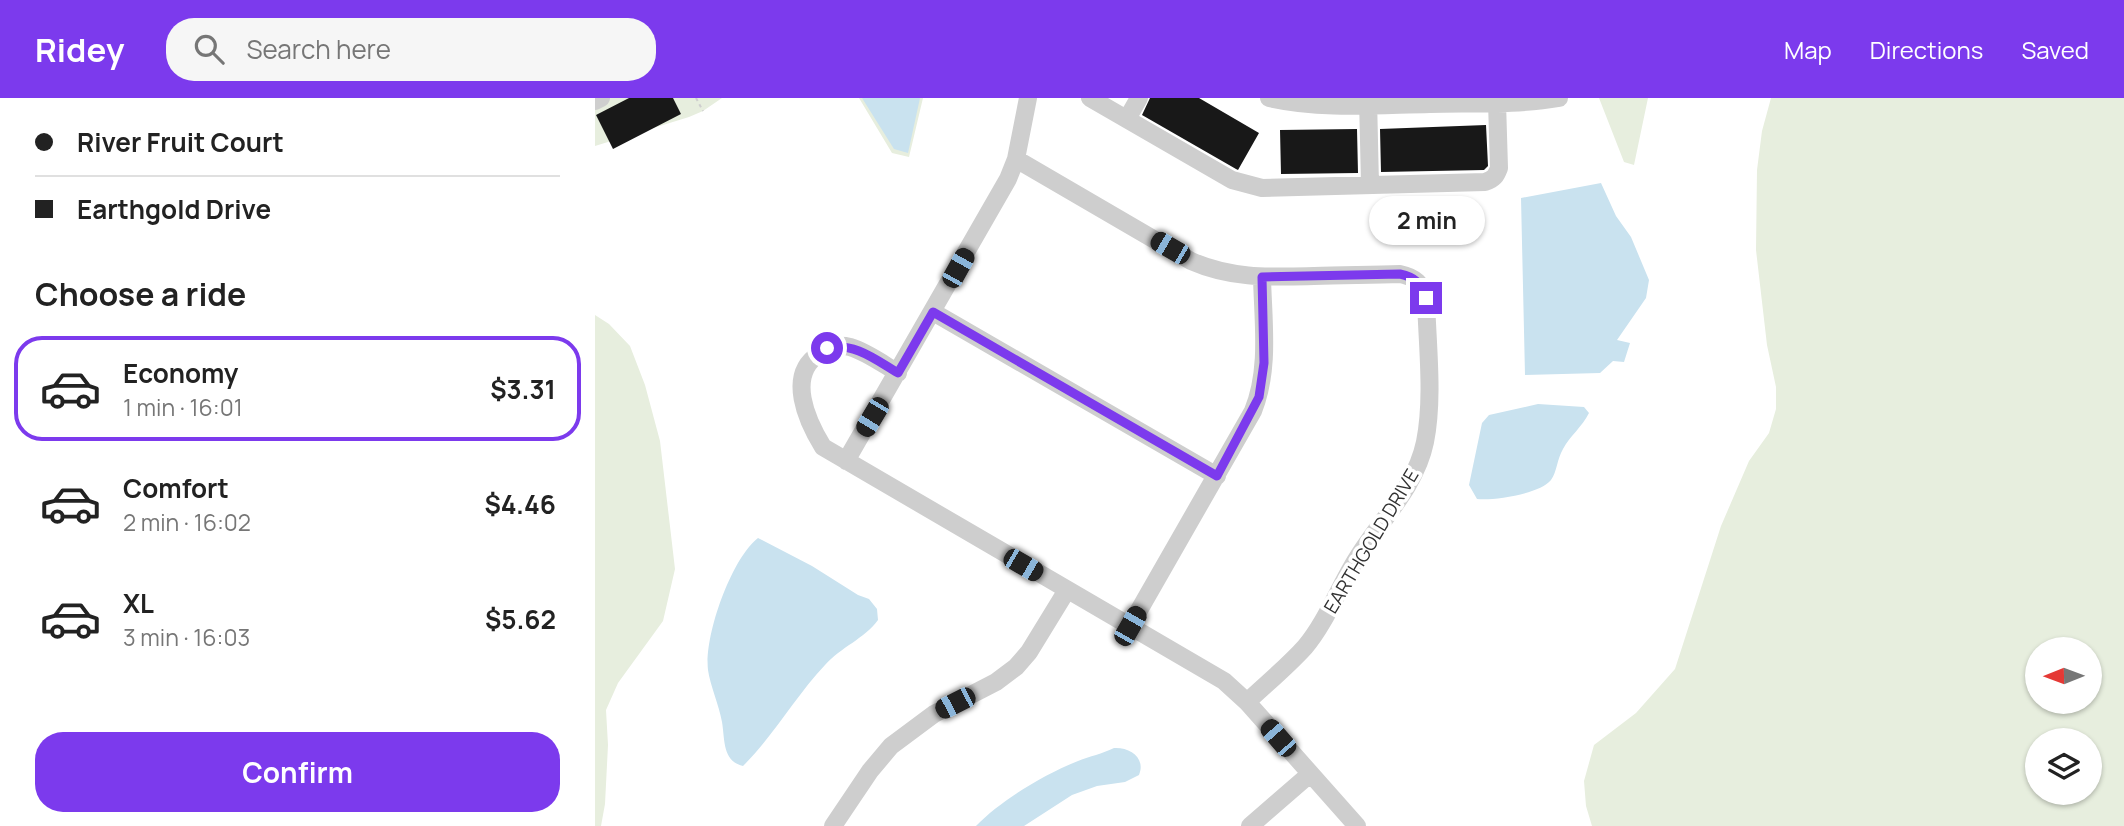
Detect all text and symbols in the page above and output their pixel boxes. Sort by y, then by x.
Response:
search box [166,18,656,81]
text: Ridey [35,27,124,72]
icon: search [190,30,228,68]
text: Search here [246,31,391,67]
text: Map [1784,33,1832,66]
text: Directions [1870,33,1983,66]
text: Saved [2021,33,2089,66]
text: River Fruit Court [77,124,284,160]
text: Earthgold Drive [77,191,271,227]
callout: 2 min [1368,197,1484,246]
text: 2 min [1397,204,1457,236]
car [1147,228,1194,268]
car [939,245,978,291]
text: Choose a ride [35,272,246,316]
route end [1410,282,1442,314]
route start [811,332,843,364]
text: Economy [123,355,238,391]
icon: car [39,357,102,420]
text: $3.31 [490,371,556,407]
text: 1 min · 16:01 [123,391,243,423]
car [853,394,892,440]
street label: EARTHGOLD DRIVE [1318,464,1424,618]
text: Comfort [123,470,229,506]
icon: car [39,472,102,535]
text: $4.46 [484,486,556,522]
text: 2 min · 16:02 [123,506,251,538]
car [1000,545,1047,585]
text: XL [123,585,154,621]
icon: car [39,587,102,650]
text: $5.62 [485,601,556,637]
car [1111,603,1150,649]
text: 3 min · 16:03 [123,621,250,653]
north arrow [2025,637,2102,714]
map controls [2025,637,2102,805]
car [932,684,979,722]
car [1257,715,1300,761]
button: layers [2025,728,2102,805]
button: Confirm [35,732,560,812]

